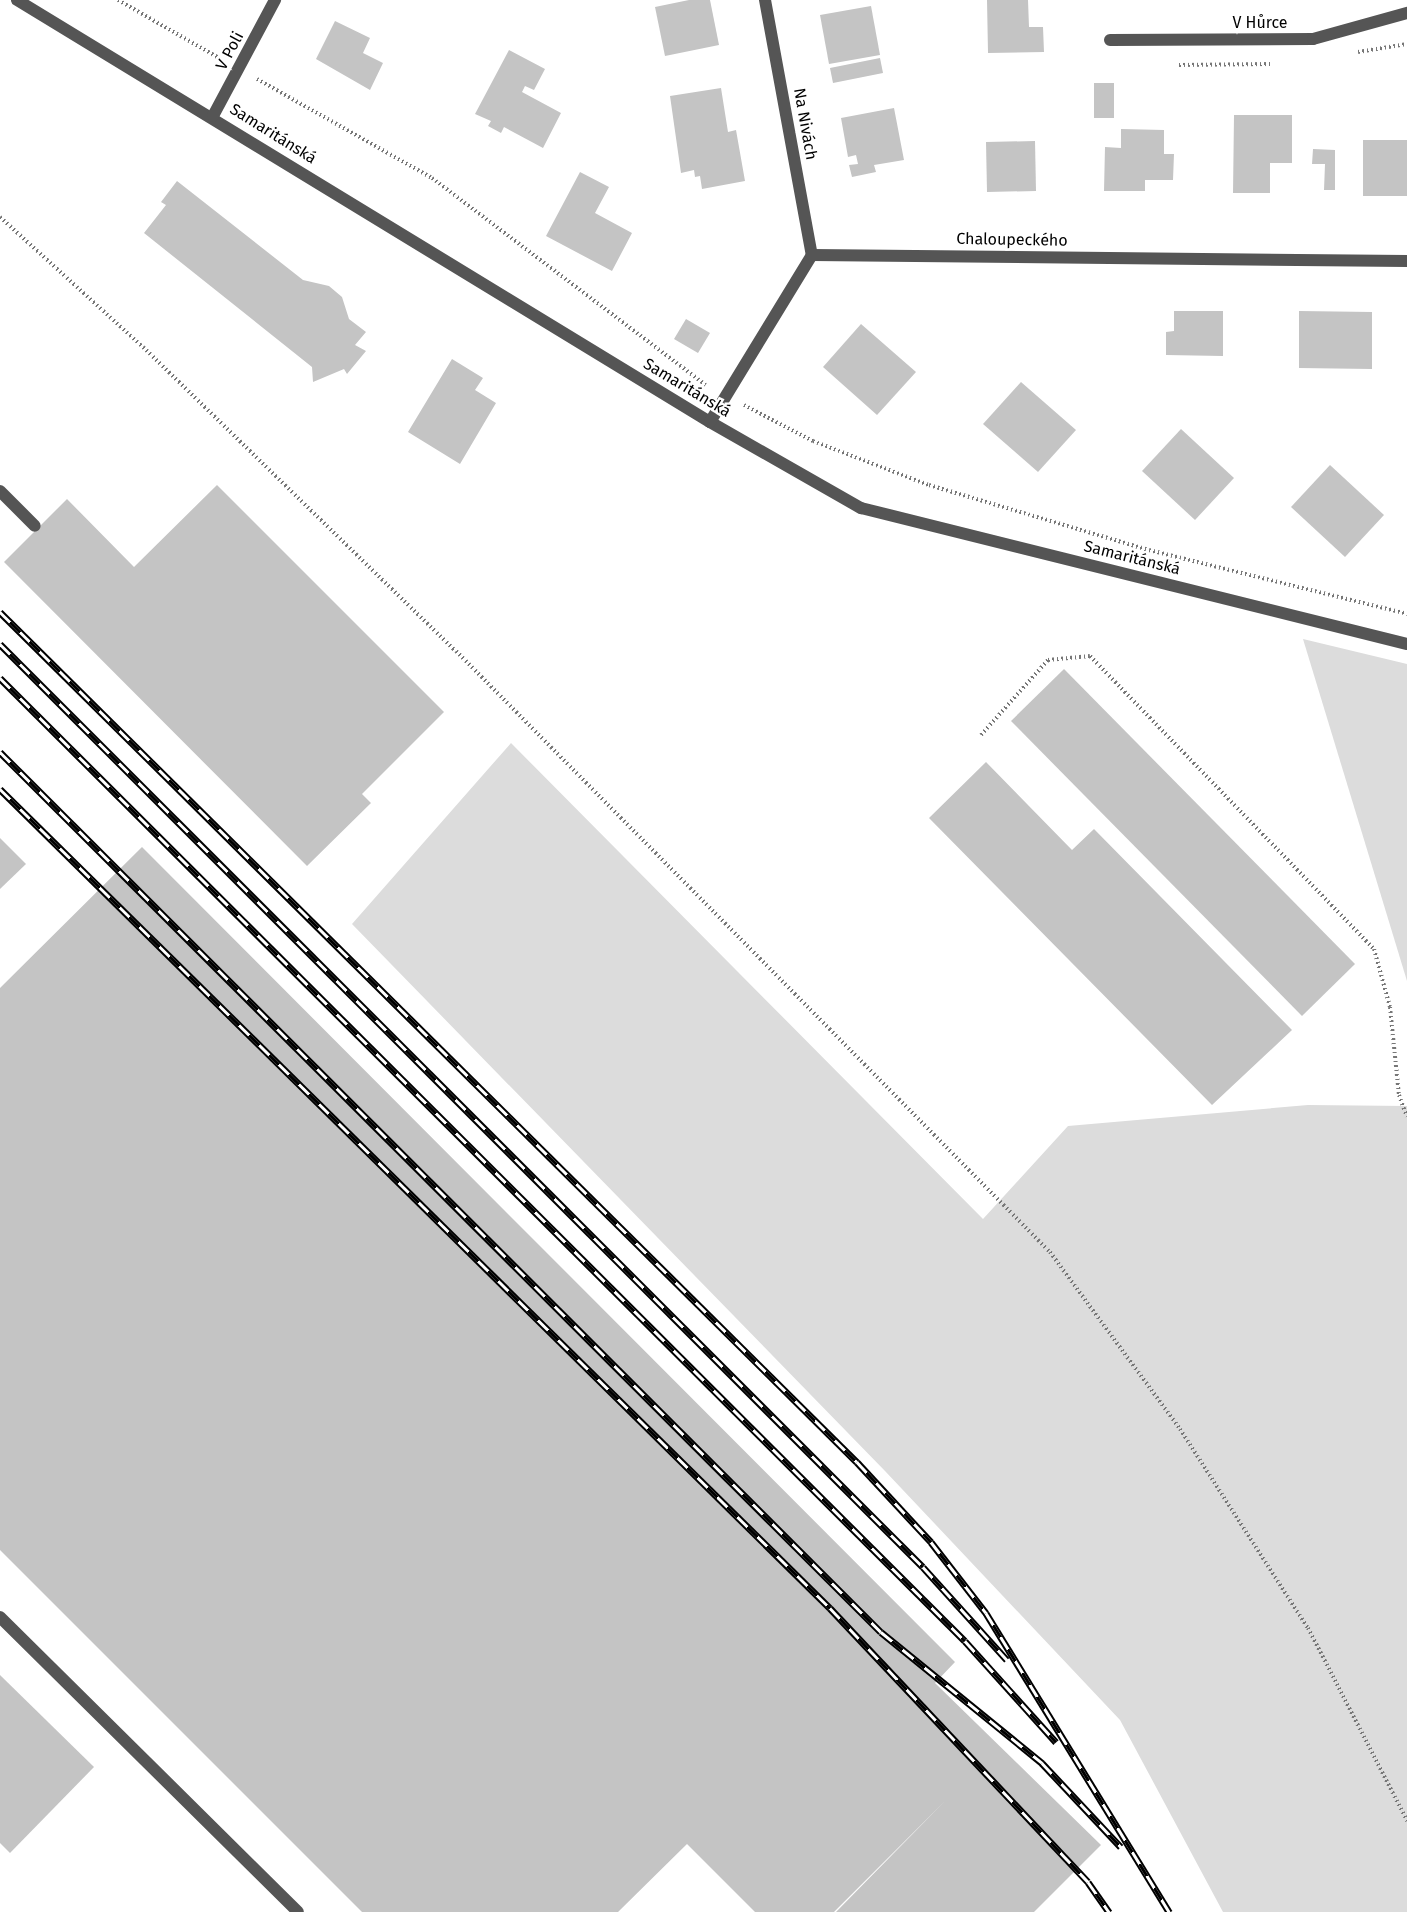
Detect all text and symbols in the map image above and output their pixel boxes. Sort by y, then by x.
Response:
street label: V Hůrce [1232,13,1288,33]
street label: V Poli [212,29,248,73]
street label: Na Nivách [789,87,821,161]
street label: Samaritánská [226,100,320,168]
street label: Chaloupeckého [956,229,1068,251]
street label: Samaritánská [640,354,734,422]
street label: Samaritánská [1082,537,1182,579]

